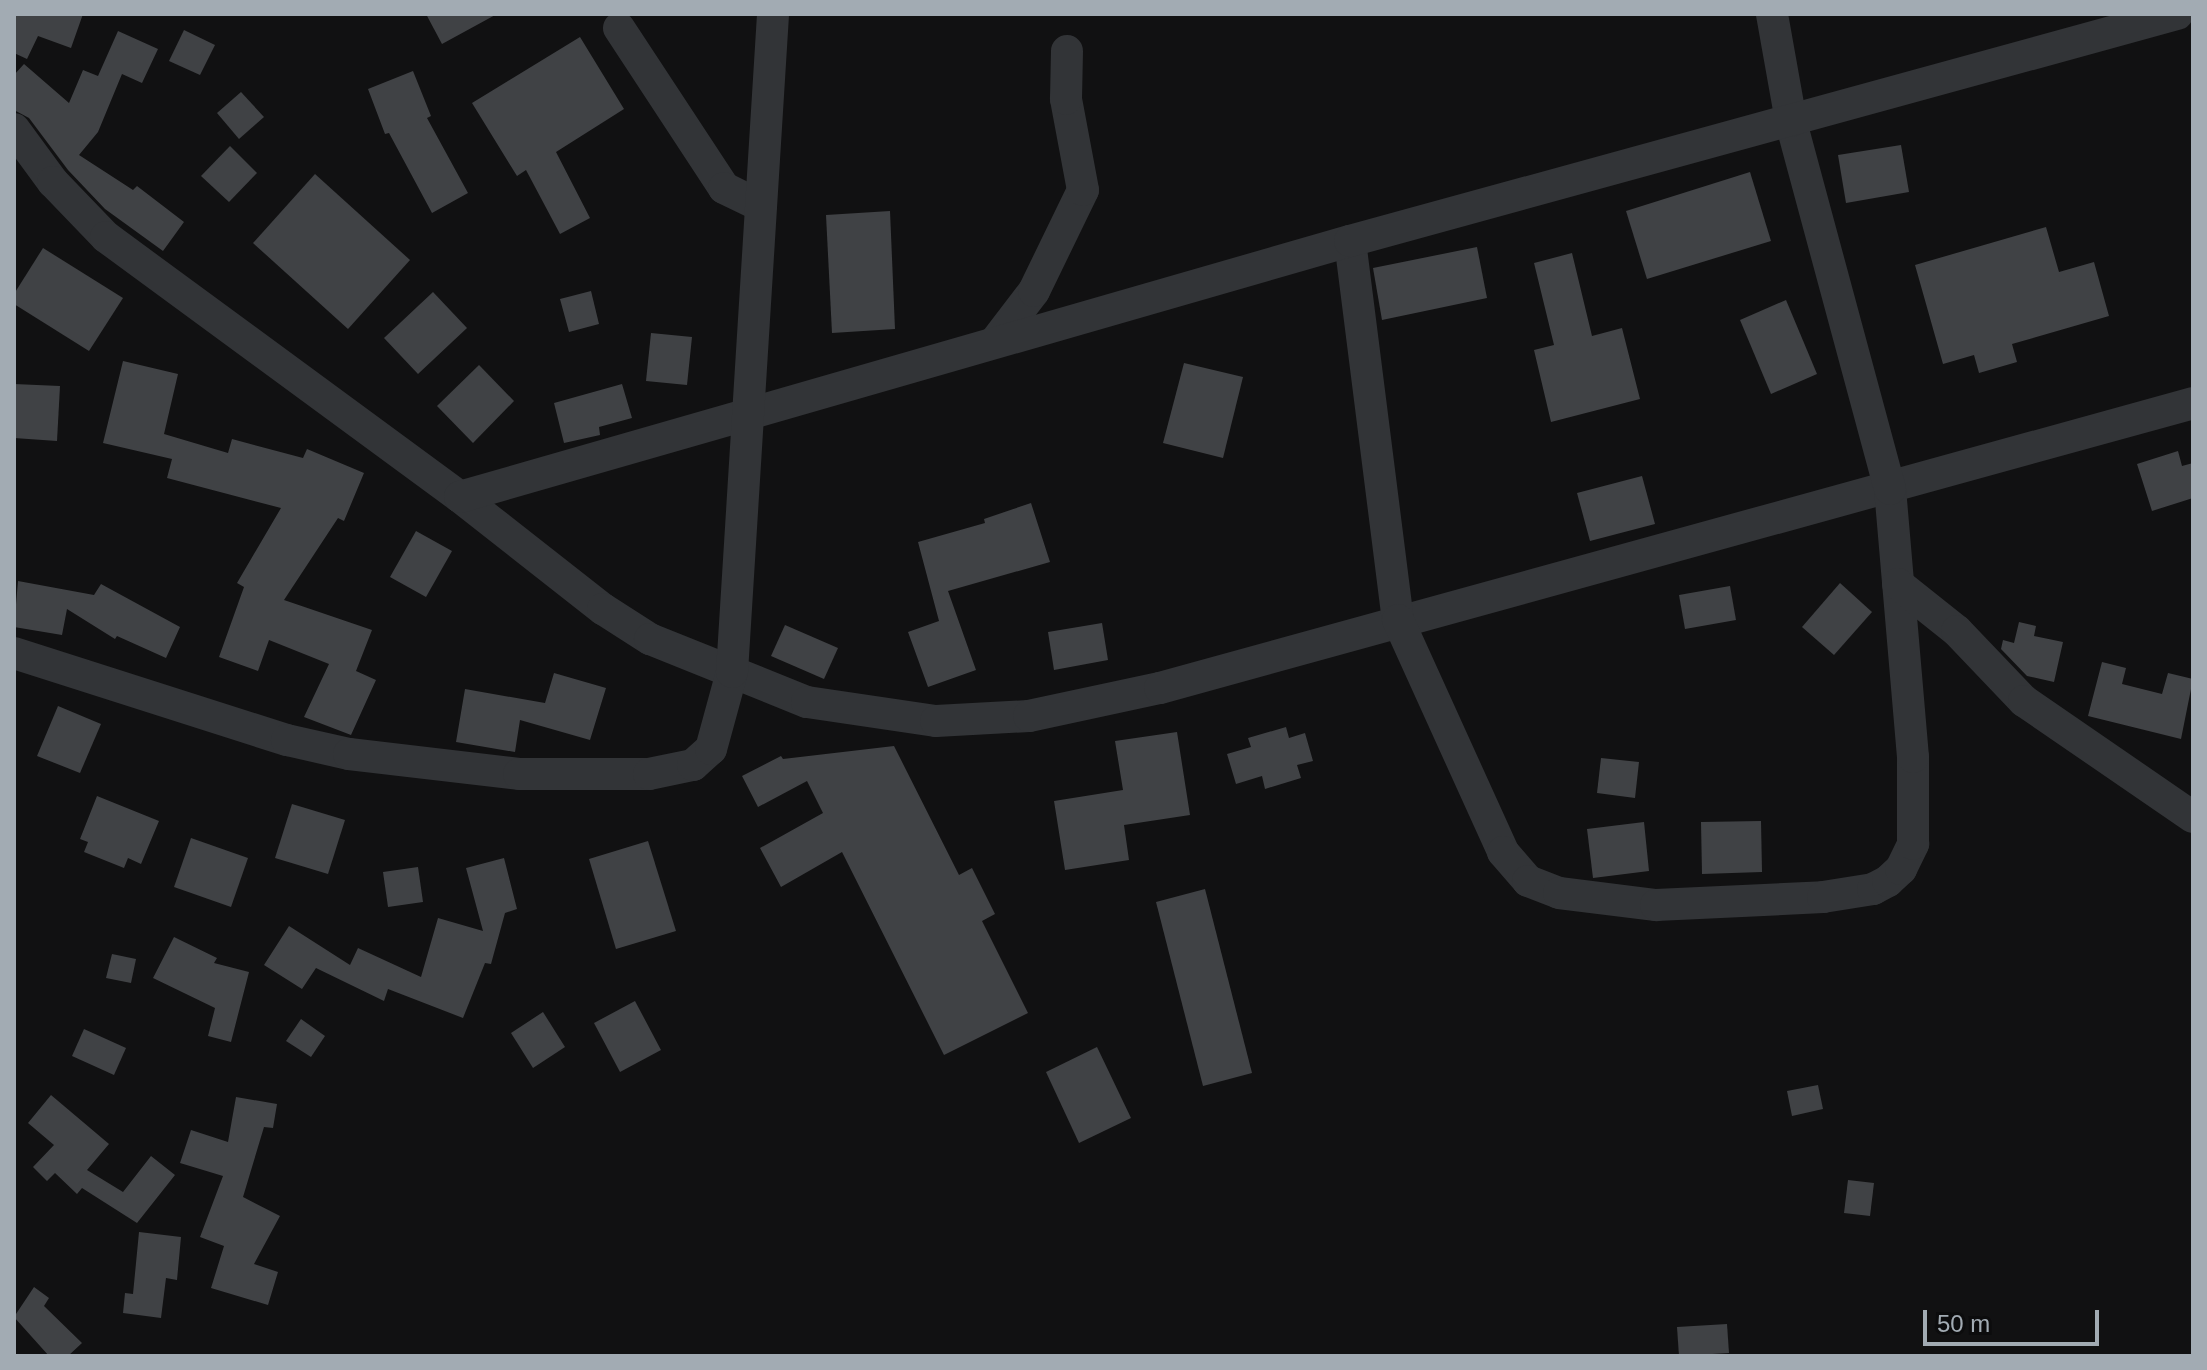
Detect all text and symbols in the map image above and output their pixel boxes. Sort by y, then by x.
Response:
scale bar [1927,1294,2103,1344]
text: 50 m [1937,1310,1990,1337]

